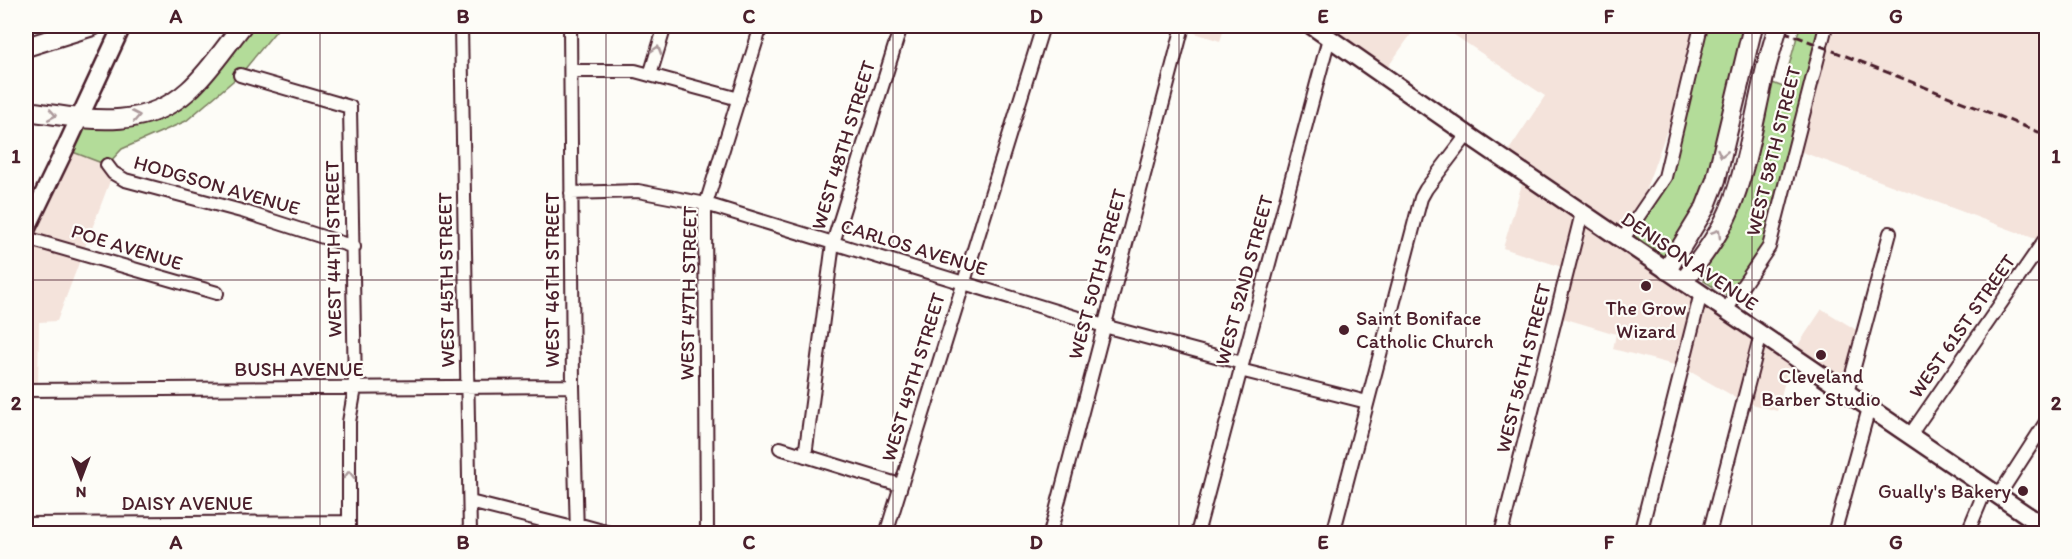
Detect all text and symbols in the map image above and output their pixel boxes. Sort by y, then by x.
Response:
text: A [169,4,183,28]
text: B [457,4,470,28]
text: C [743,4,756,28]
text: D [1029,4,1043,28]
text: E [1317,4,1329,28]
text: F [1604,4,1615,28]
text: G [1889,4,1903,28]
one-way arrow [650,45,662,56]
street label: WEST 48TH STREET [806,57,880,233]
street label: WEST 58TH STREET [1740,63,1806,239]
one-way arrow [47,109,56,121]
one-way arrow [131,110,141,123]
text: 1 [11,144,21,168]
text: 1 [2051,144,2061,168]
one-way arrow [1717,148,1730,158]
street label: HODGSON AVENUE [131,150,303,220]
street label: WEST 44TH STREET [319,160,347,338]
street label: WEST 50TH STREET [1063,186,1131,362]
street label: WEST 45TH STREET [432,192,460,368]
street label: WEST 46TH STREET [540,192,564,368]
street label: WEST 52ND STREET [1210,192,1278,368]
street label: WEST 47TH STREET [674,205,702,381]
street label: DENISON AVENUE [1617,206,1763,316]
street label: CARLOS AVENUE [838,213,990,281]
street label: POE AVENUE [68,219,186,275]
one-way arrow [1709,229,1721,239]
street label: WEST 61ST STREET [1903,249,2021,403]
marker: The Grow Wizard [1639,279,1653,293]
street label: WEST 56TH STREET [1490,281,1556,455]
street label: WEST 49TH STREET [876,290,950,464]
place label: The Grow Wizard [1605,296,1687,343]
place label: Saint Boniface Catholic Church [1356,306,1493,353]
marker: Saint Boniface Catholic Church [1337,323,1351,337]
marker: Cleveland Barber Studio [1814,348,1828,362]
street label: BUSH AVENUE [234,357,364,381]
place label: Cleveland Barber Studio [1761,364,1881,411]
text: 2 [11,391,22,415]
text: 2 [2051,391,2062,415]
north arrow [51,448,111,508]
one-way arrow [343,471,355,480]
place label: Gually's Bakery [1878,479,2012,503]
text: N [76,483,86,502]
marker: Gually's Bakery [2016,484,2030,498]
street label: DAISY AVENUE [121,491,253,515]
text: A [169,530,183,554]
text: B [457,530,470,554]
text: C [743,530,756,554]
text: D [1029,530,1043,554]
text: E [1317,530,1329,554]
text: F [1604,530,1615,554]
text: G [1889,530,1903,554]

